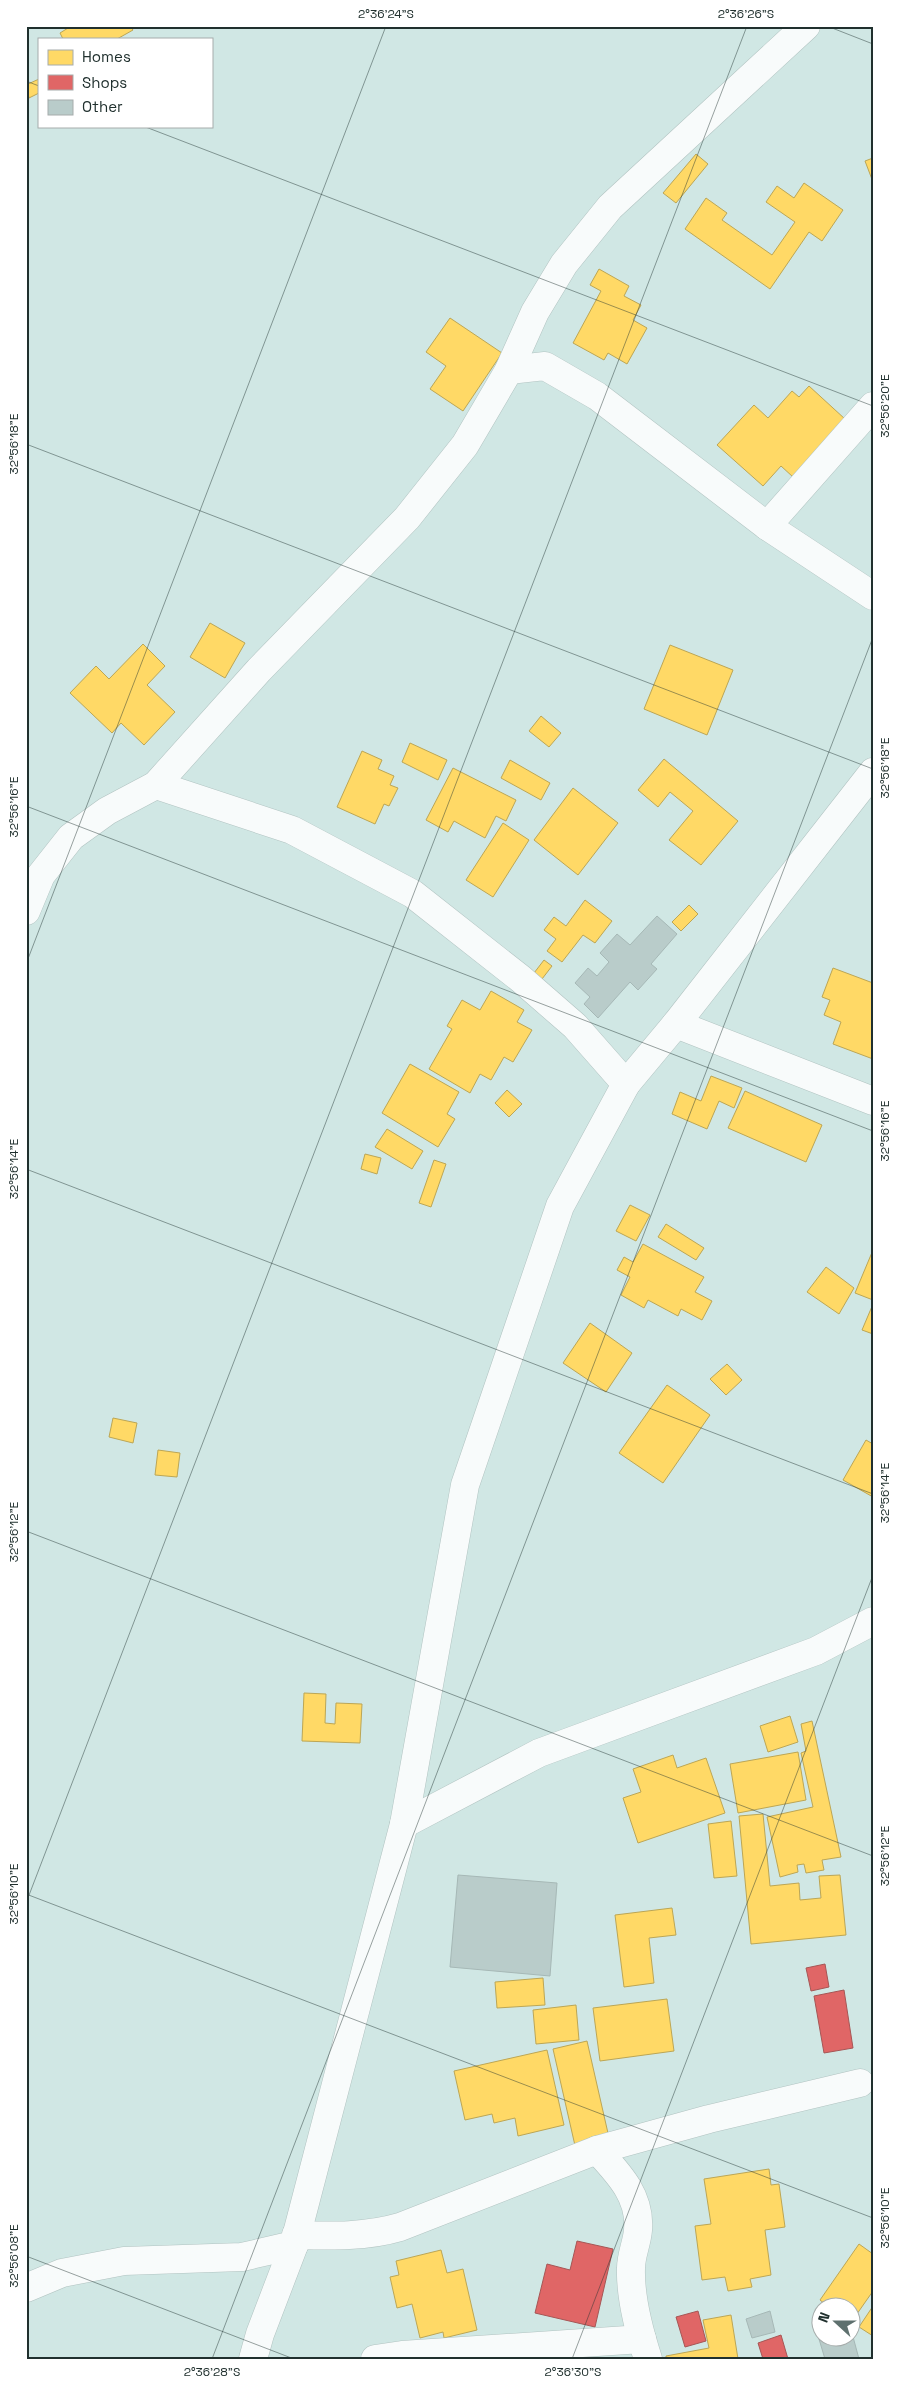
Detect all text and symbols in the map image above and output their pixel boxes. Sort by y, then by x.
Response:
text: 2°36'24"S [358,6,414,22]
text: 2°36'26"S [718,6,774,22]
legend [38,38,212,128]
text: Homes [82,47,131,66]
text: Shops [82,73,127,92]
text: Other [82,97,123,116]
text: 32°56'20"E [877,374,893,438]
text: 32°56'18"E [6,413,22,474]
text: 32°56'18"E [877,737,893,798]
text: 32°56'16"E [6,776,22,837]
text: 32°56'16"E [877,1100,893,1161]
text: 32°56'14"E [6,1138,22,1199]
text: 32°56'14"E [877,1462,893,1523]
text: 32°56'12"E [6,1501,22,1562]
text: 32°56'12"E [877,1825,893,1886]
text: 32°56'10"E [6,1863,22,1925]
text: 32°56'10"E [877,2187,893,2249]
text: 32°56'08"E [6,2224,22,2288]
north arrow [812,2298,862,2348]
text: N [814,2310,834,2325]
text: 2°36'28"S [184,2364,240,2380]
text: 2°36'30"S [545,2364,601,2380]

